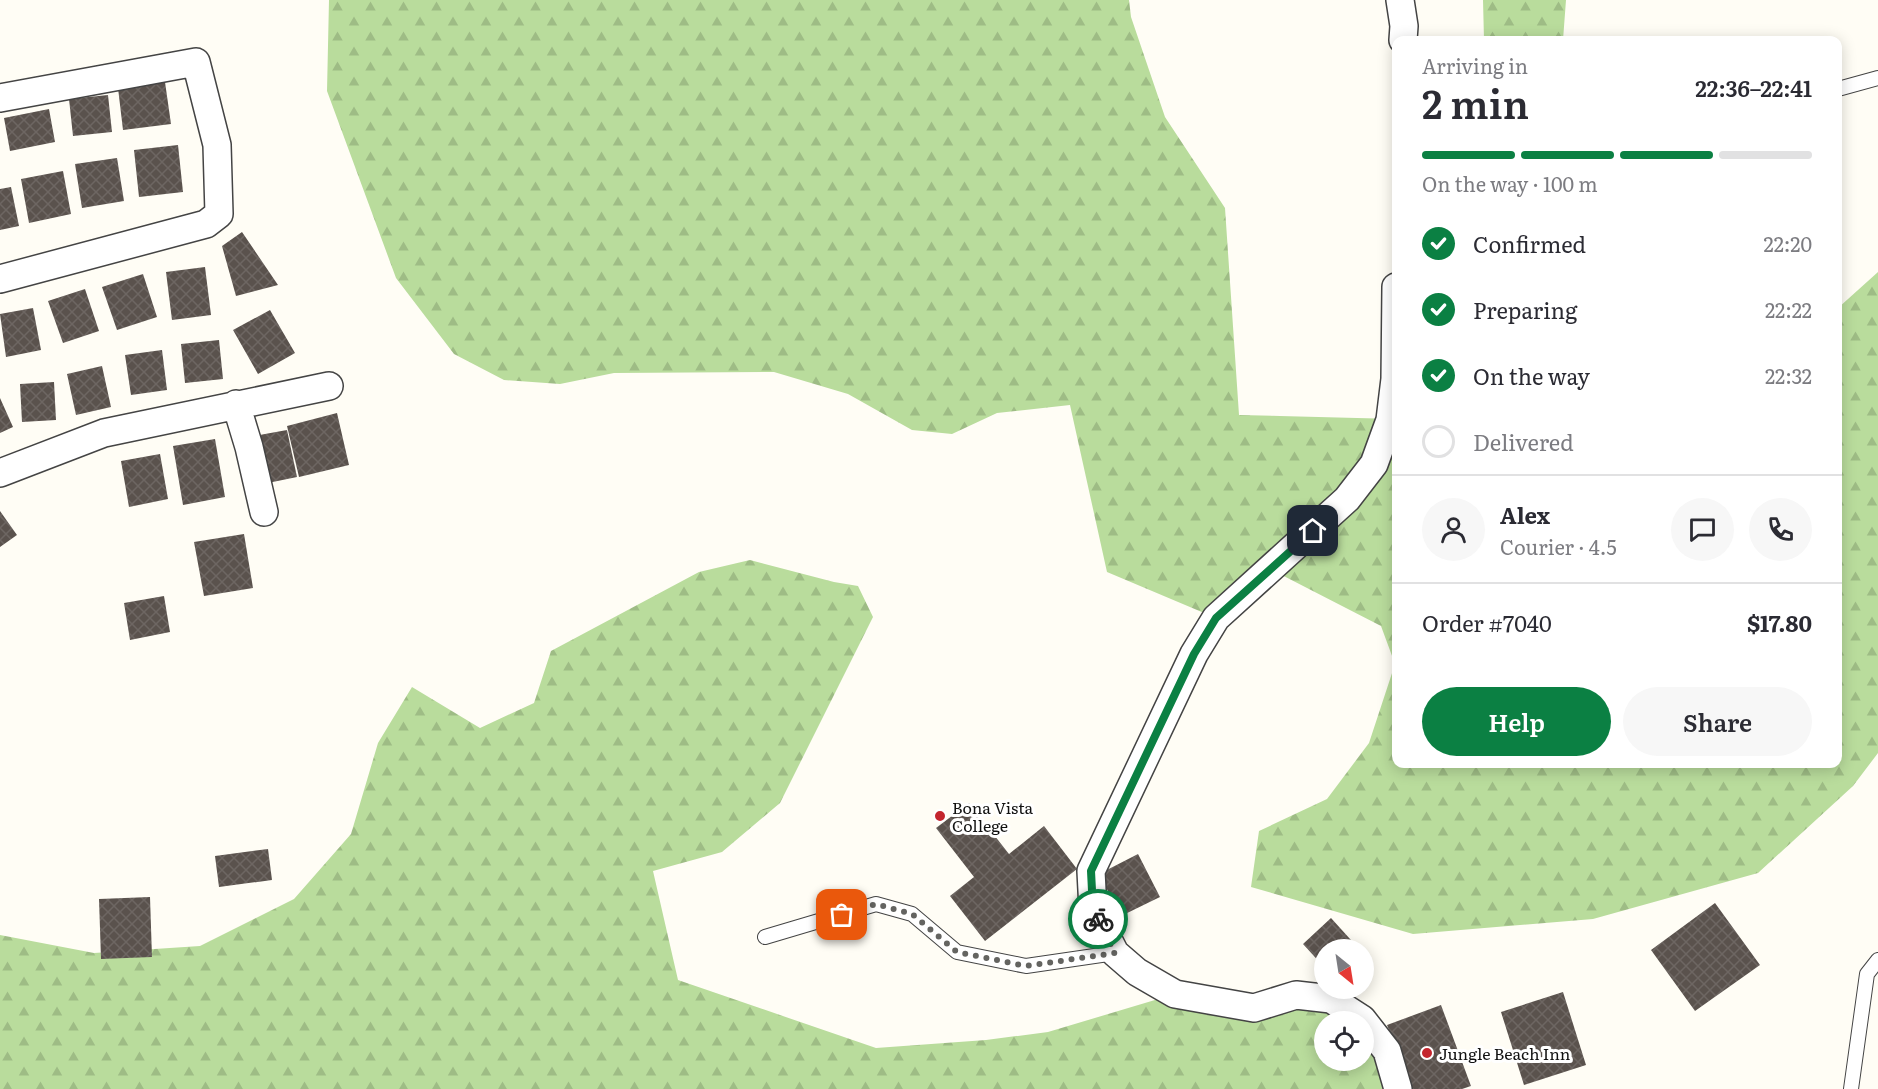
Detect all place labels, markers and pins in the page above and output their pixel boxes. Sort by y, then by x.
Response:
pin [1287,505,1338,556]
place label: Bona Vista College [952,795,1033,837]
marker: Bona Vista College [933,809,947,823]
pin [816,889,867,940]
place label: Jungle Beach Inn [1439,1041,1571,1065]
marker: Jungle Beach Inn [1420,1046,1434,1060]

